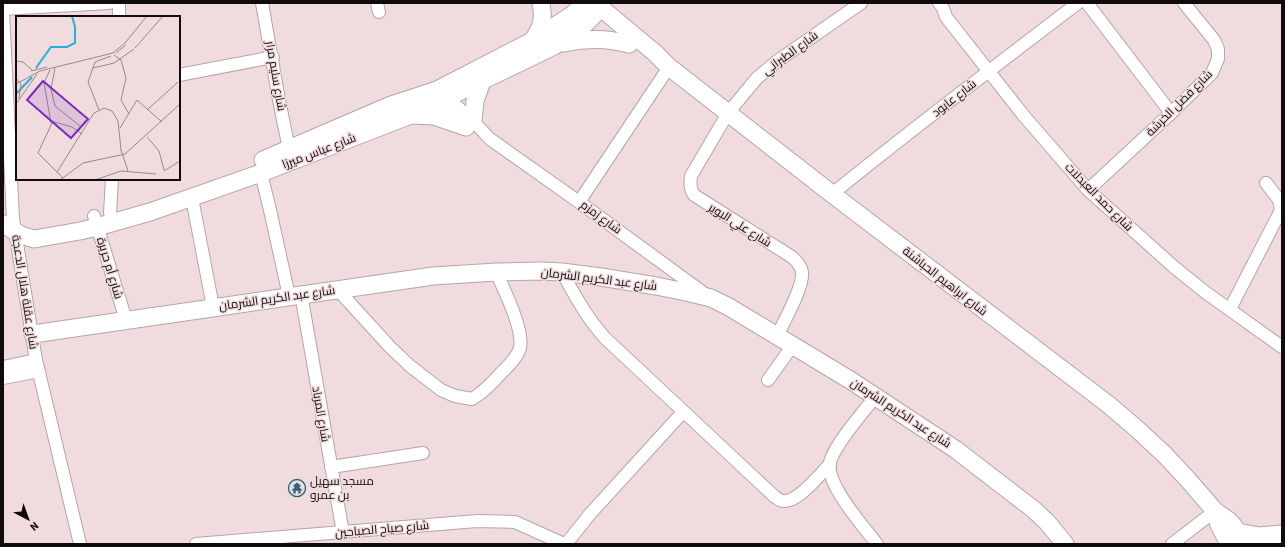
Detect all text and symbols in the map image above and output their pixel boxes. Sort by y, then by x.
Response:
inset map [16,16,180,180]
street label: شارع الطبراني [759,27,822,80]
street label: شارع سليم مرار [261,39,290,112]
street label: شارع فضل الخرشة [1142,66,1217,141]
street label: شارع عابود [928,76,980,121]
street label: شارع عباس ميرزا [280,130,359,173]
street label: شارع حمد العبدلات [1061,159,1137,235]
street label: شارع زمزم [576,197,625,238]
street label: شارع علي البوير [704,199,775,252]
street label: شارع عقلة هلال الدعجة [7,234,42,351]
street label: شارع أم حريرة [92,235,127,301]
street label: شارع ابراهيم الحباشنة [899,243,991,320]
street label: شارع عبد الكريم الشرمان [540,264,658,295]
street label: شارع عبد الكريم الشرمان [218,282,336,315]
street label: شارع عبد الكريم الشرمان [847,374,955,452]
street label: شارع المرباد [307,385,334,443]
place label: مسجد سهيل بن عمرو [310,473,374,504]
temple icon: مسجد سهيل بن عمرو [287,478,307,498]
north arrow [8,499,48,539]
street label: شارع صياح الصباحين [334,517,430,542]
text: N [27,518,42,534]

